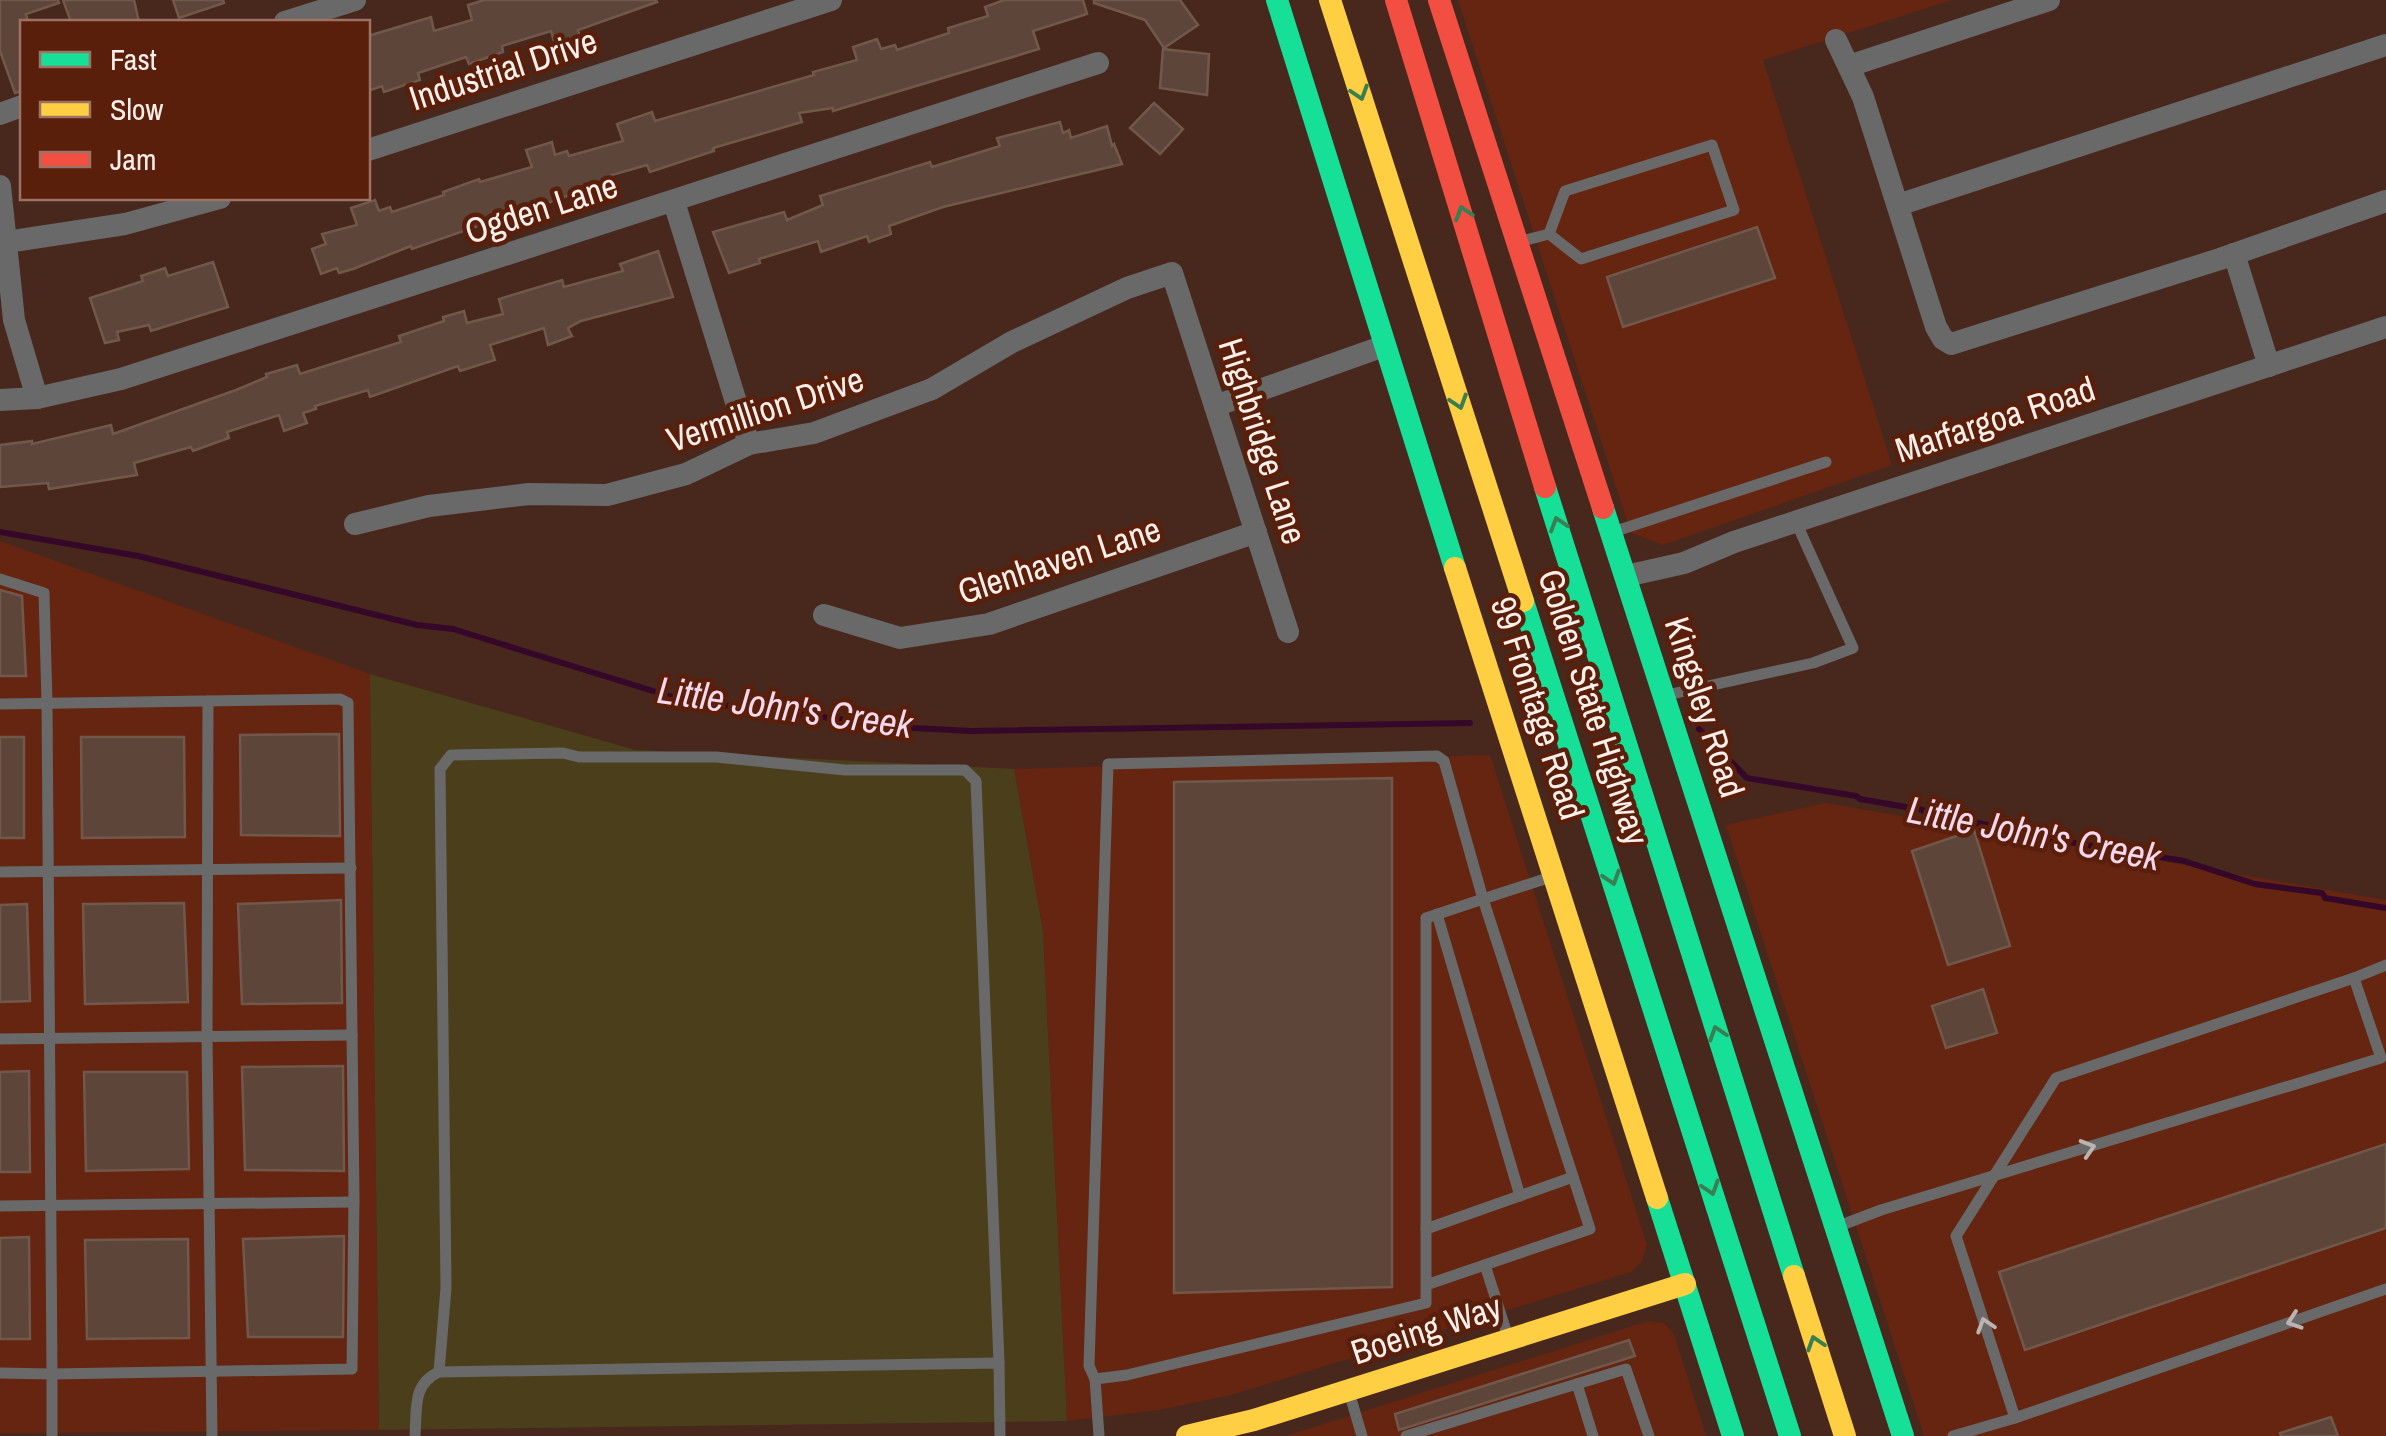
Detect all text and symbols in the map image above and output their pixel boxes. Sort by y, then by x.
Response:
street label: Industrial Drive [403,17,603,121]
legend [20,20,370,200]
text: Fast [110,39,157,79]
one-way arrow [1348,84,1369,101]
text: Slow [110,89,164,129]
text: Jam [110,139,156,179]
street label: Ogden Lane [459,161,623,255]
one-way arrow [1454,205,1475,222]
street label: Highbridge Lane [1208,332,1318,550]
street label: Vermillion Drive [661,355,869,463]
street label: Marfargoa Road [1889,365,2101,473]
one-way arrow [1448,393,1468,410]
street label: Glenhaven Lane [952,505,1166,615]
one-way arrow [1549,516,1569,533]
street label: Golden State Highway [1527,563,1661,851]
street label: 99 Frontage Road [1480,591,1596,825]
street label: Kingsley Road [1654,611,1756,803]
water label: Little John's Creek [654,664,917,750]
water label: Little John's Creek [1903,783,2166,883]
one-way arrow [1600,869,1621,886]
one-way arrow [1708,1026,1728,1043]
one-way arrow [2079,1139,2096,1160]
one-way arrow [1700,1179,1720,1196]
street label: Boeing Way [1345,1282,1508,1375]
one-way arrow [2286,1309,2303,1330]
one-way arrow [1976,1318,1997,1335]
one-way arrow [1807,1335,1827,1352]

